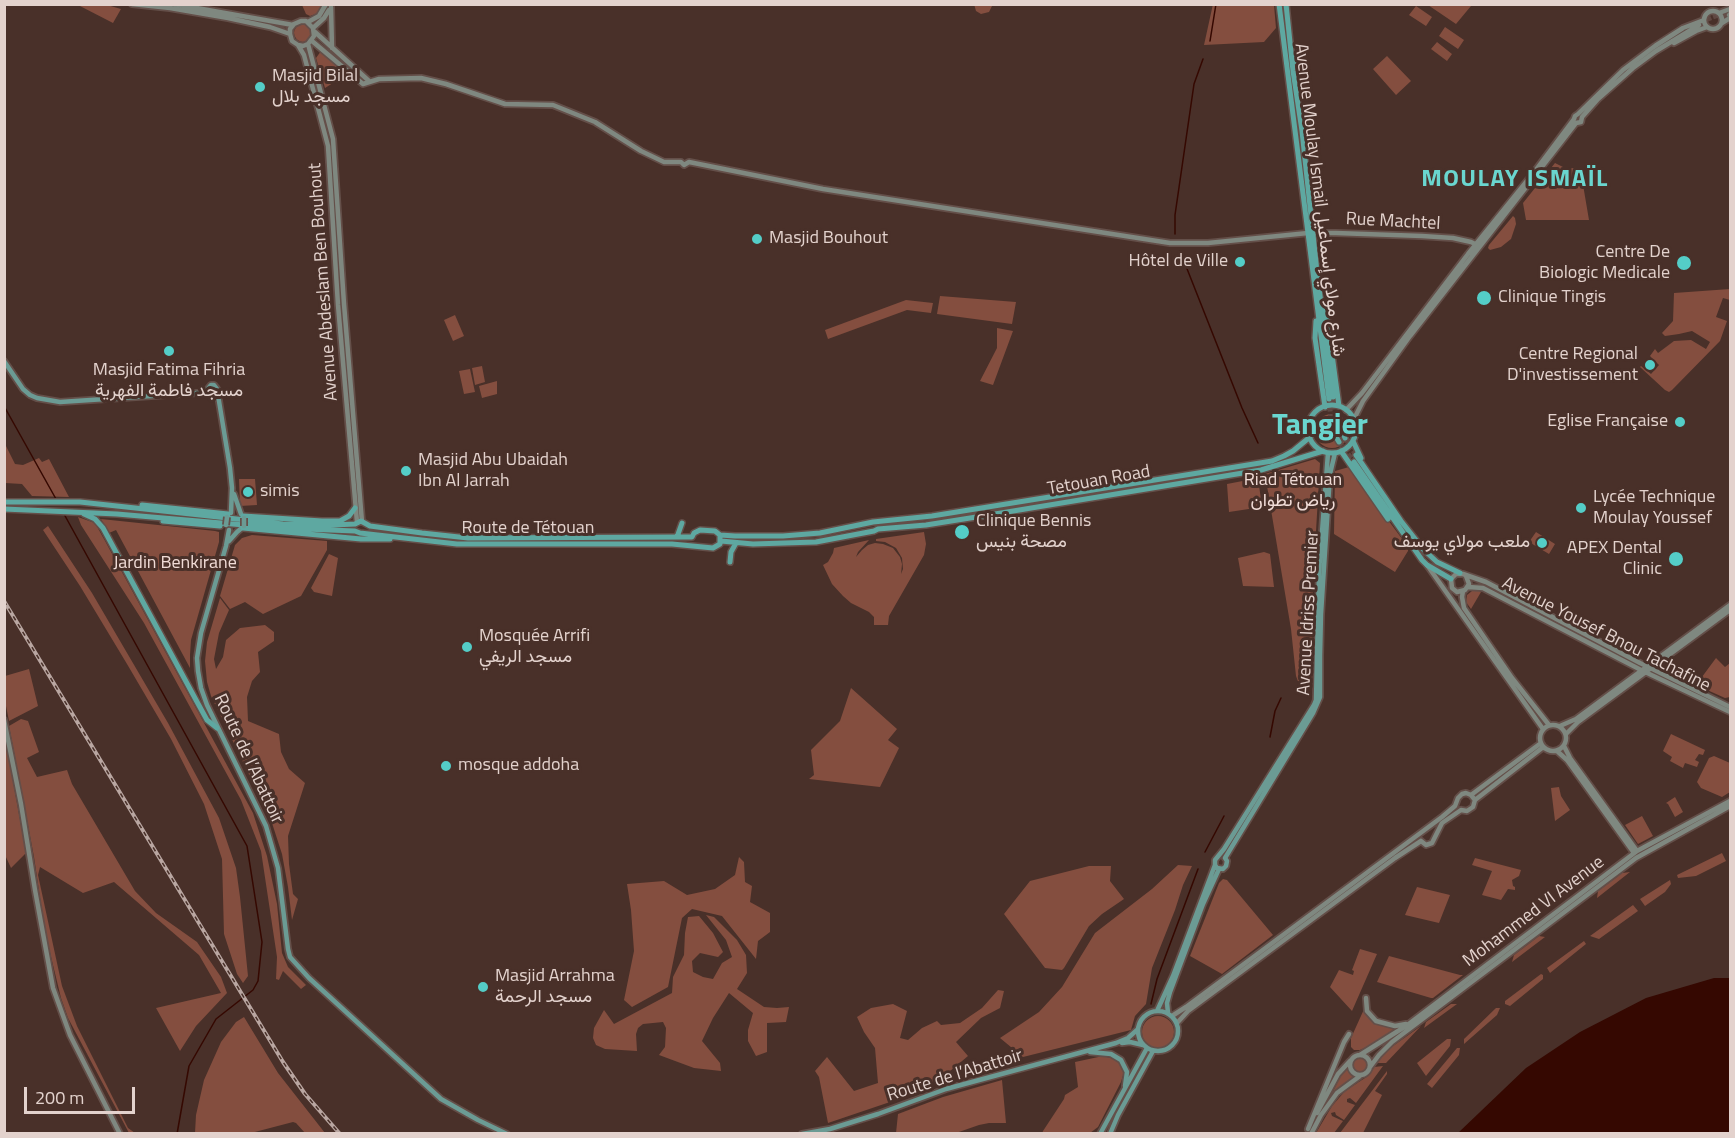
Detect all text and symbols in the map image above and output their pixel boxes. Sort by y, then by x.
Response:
street label: Avenue Moulay Ismail شارع مولاي إسماعيل [1289,42,1349,358]
place label: Masjid Bilal مسجد بلال [272,66,358,109]
marker: Masjid Bilal مسجد بلال [253,80,267,94]
street label: Avenue Abdeslam Ben Bouhout [305,162,343,402]
district label: MOULAY ISMAÏL [1421,166,1609,194]
street label: Rue Machtel [1345,209,1441,235]
place label: Masjid Bouhout [769,228,888,250]
marker: Masjid Bouhout [750,232,764,246]
place label: Centre De Biologic Medicale [1539,242,1670,284]
place label: Hôtel de Ville [1129,251,1228,273]
marker: Centre De Biologic Medicale [1675,254,1693,272]
marker: Hôtel de Ville [1233,255,1247,269]
place label: Clinique Tingis [1498,287,1606,309]
marker: Clinique Tingis [1475,289,1493,307]
marker: Masjid Fatima Fihria مسجد فاطمة الفهرية [162,344,176,358]
place label: Centre Regional D'investissement [1507,344,1638,386]
marker: Centre Regional D'investissement [1643,358,1657,372]
place label: Masjid Fatima Fihria مسجد فاطمة الفهرية [93,360,245,403]
district label: Tangier [1272,409,1368,445]
place label: Eglise Française [1547,411,1668,433]
marker: Eglise Française [1673,415,1687,429]
place label: Masjid Abu Ubaidah Ibn Al Jarrah [418,450,568,492]
street label: Tetouan Road [1046,461,1152,501]
marker: Masjid Abu Ubaidah Ibn Al Jarrah [399,464,413,478]
park label: Riad Tétouan رياض تطوان [1244,470,1342,512]
place label: simis [260,481,300,503]
marker: simis [241,485,255,499]
place label: Lycée Technique Moulay Youssef [1593,487,1715,530]
marker: Lycée Technique Moulay Youssef [1574,501,1588,515]
place label: Clinique Bennis مصحة بنيس [976,511,1091,554]
street label: Route de Tétouan [462,518,594,540]
marker: Clinique Bennis مصحة بنيس [953,523,971,541]
street label: Avenue Idriss Premier [1294,530,1324,696]
place label: ملعب مولاي يوسف [1394,532,1530,554]
marker: ملعب مولاي يوسف [1535,536,1549,550]
place label: APEX Dental Clinic [1567,538,1662,580]
marker: APEX Dental Clinic [1667,550,1685,568]
park label: Jardin Benkirane [113,553,237,575]
street label: Avenue Yousef Bnou Tachafine [1498,573,1714,697]
place label: Mosquée Arrifi مسجد الريفي [479,626,590,668]
marker: Mosquée Arrifi مسجد الريفي [460,640,474,654]
street label: Route de l’Abattoir [209,691,287,827]
place label: mosque addoha [458,755,579,777]
marker: mosque addoha [439,759,453,773]
street label: Mohammed VI Avenue [1459,852,1609,972]
place label: Masjid Arrahma مسجد الرحمة [495,966,615,1008]
marker: Masjid Arrahma مسجد الرحمة [476,980,490,994]
street label: Route de l’Abattoir [885,1045,1025,1107]
scale bar [27,1075,138,1113]
text: 200 m [35,1084,84,1111]

